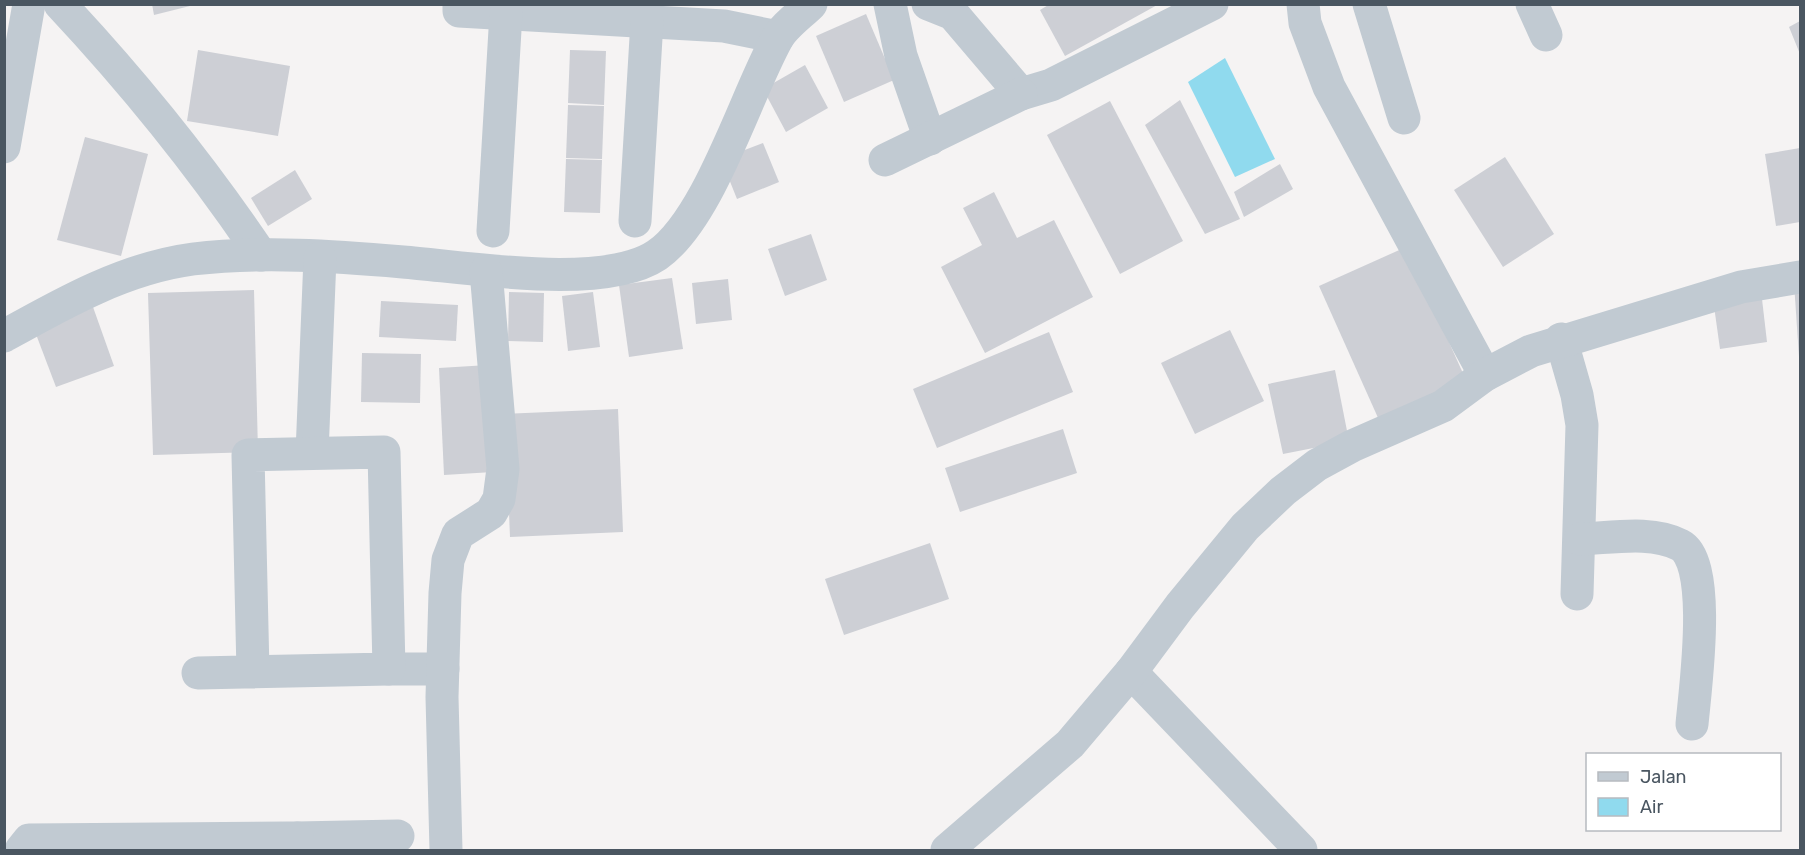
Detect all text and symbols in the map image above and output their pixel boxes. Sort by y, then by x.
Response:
legend [1586,753,1781,831]
text: Jalan [1640,766,1687,788]
text: Air [1640,796,1663,818]

